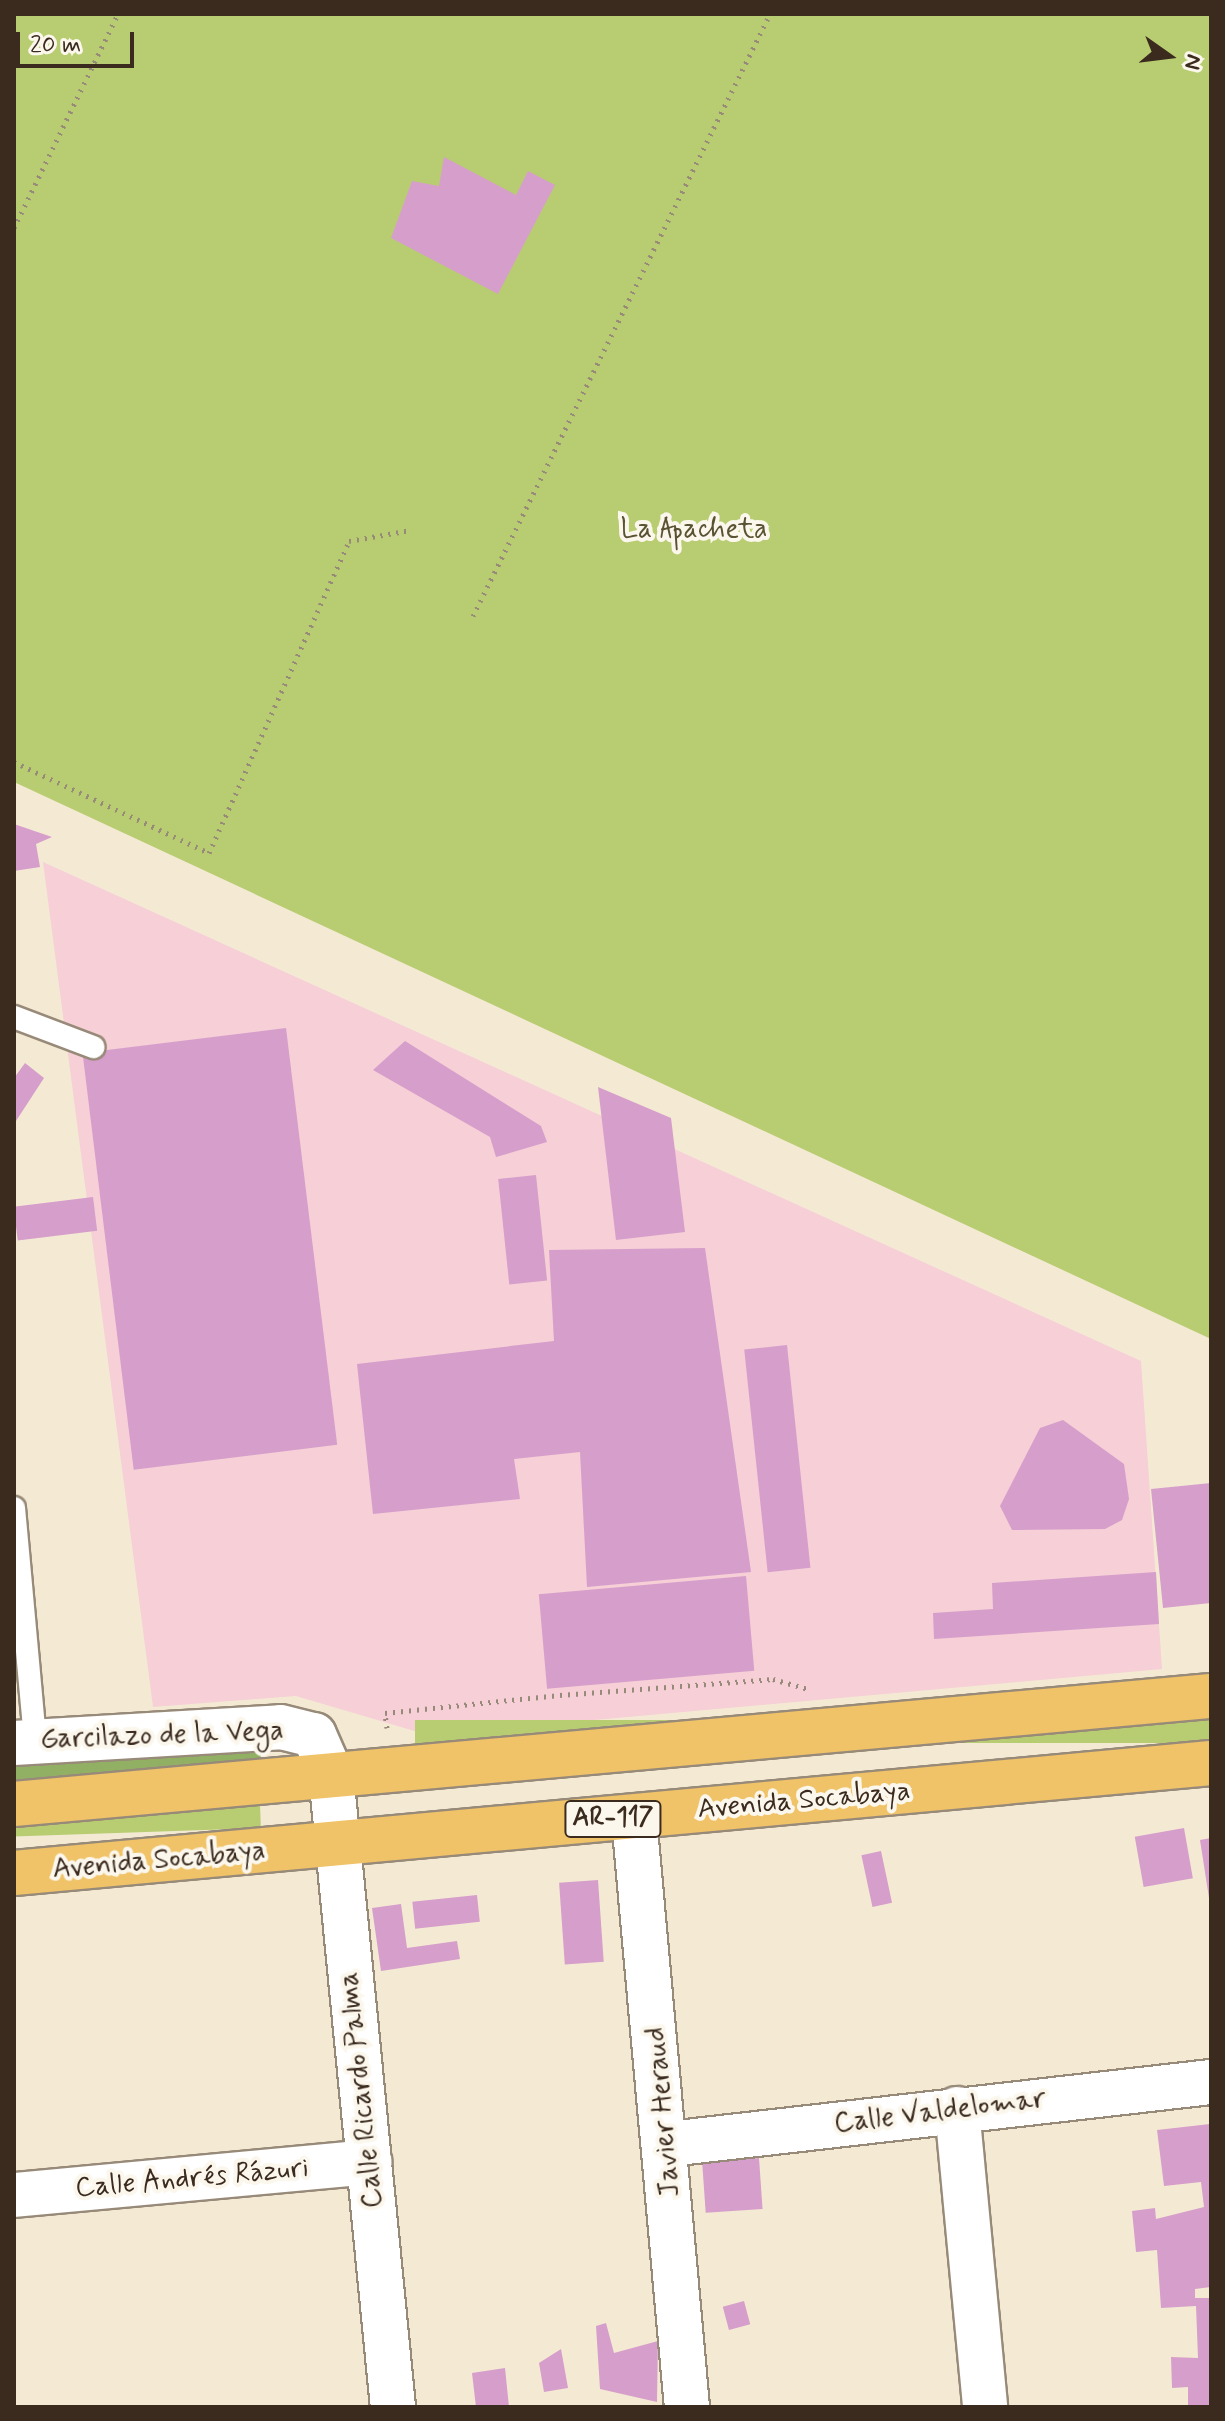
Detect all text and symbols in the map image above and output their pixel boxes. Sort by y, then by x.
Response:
scale bar [20,16,138,66]
north arrow [1129,16,1209,96]
text: 20 m [30,30,81,61]
text: N [1177,51,1208,72]
park label: La Apacheta [621,513,767,547]
street label: Garcilazo de la Vega [42,1715,282,1757]
street label: Avenida Socabaya [695,1775,913,1827]
road number: AR-117 [563,1797,663,1841]
street label: Avenida Socabaya [50,1835,268,1887]
street label: Calle Ricardo Palma [333,1968,391,2212]
street label: Javier Heraud [640,2026,688,2198]
street label: Calle Valdelomar [836,2083,1044,2141]
street label: Calle Andrés Rázuri [74,2152,310,2206]

